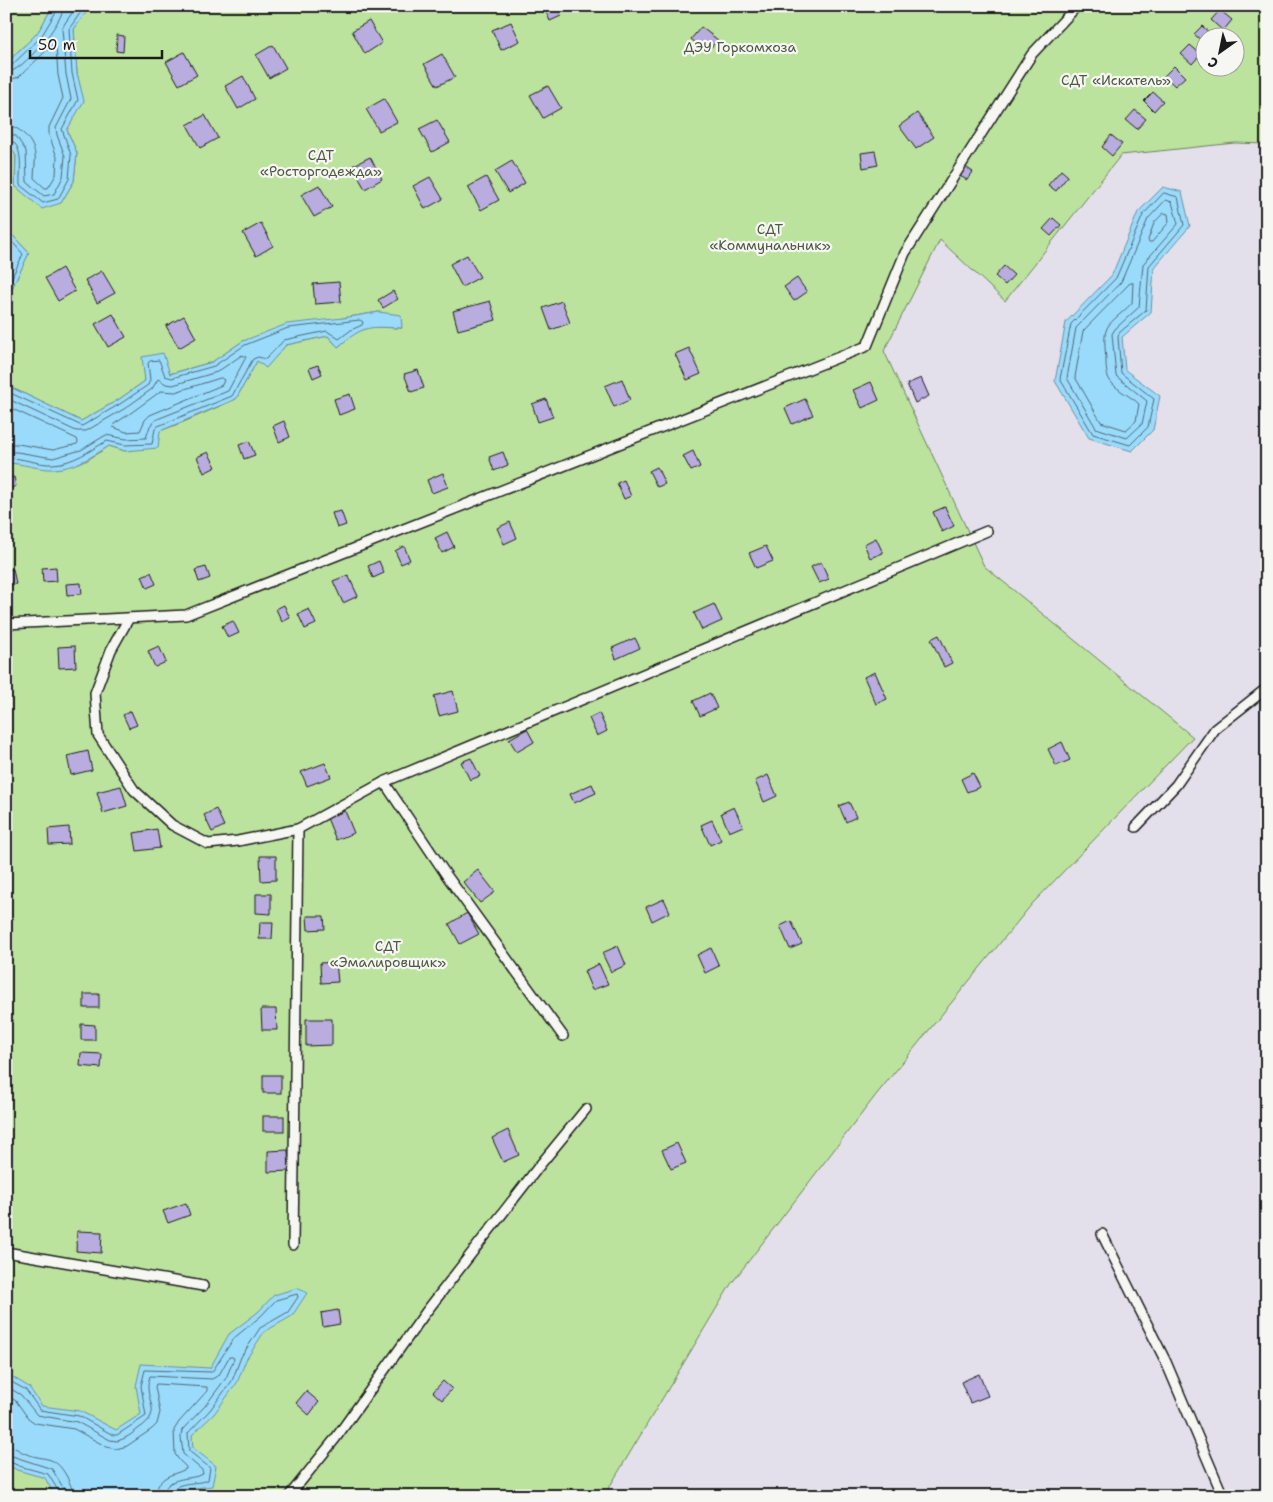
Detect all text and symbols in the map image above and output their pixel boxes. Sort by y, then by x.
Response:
scale bar [30,28,162,60]
north arrow [1196,28,1246,78]
text: 50 m [38,35,76,55]
park label: ДЭУ Горкомхоза [684,38,796,56]
text: С [1204,53,1221,73]
park label: СДТ «Искатель» [1061,71,1171,89]
park label: СДТ «Росторгодежда» [260,146,382,180]
park label: СДТ «Коммунальник» [709,220,831,254]
park label: СДТ «Эмалировщик» [330,937,446,971]

